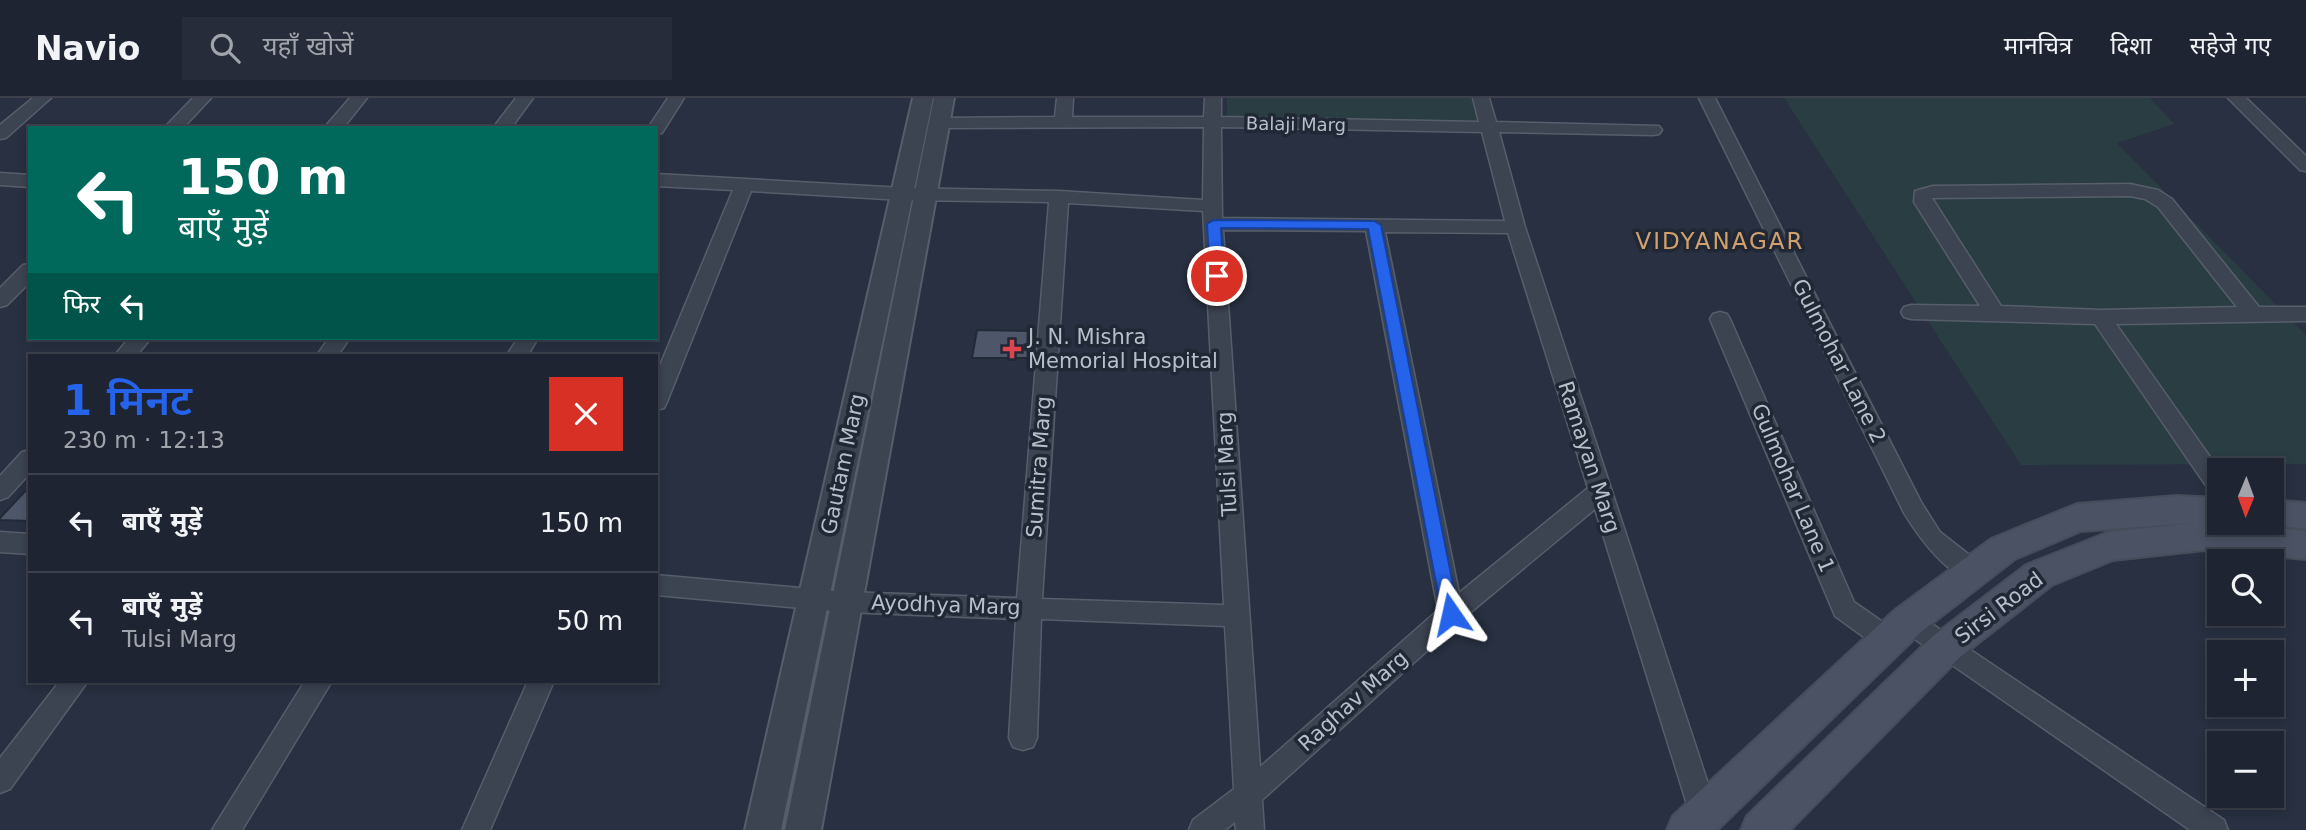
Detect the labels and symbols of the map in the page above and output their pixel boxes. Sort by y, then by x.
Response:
street label: Balaji Marg [1246,113,1346,135]
district label: VIDYANAGAR [1635,228,1805,254]
pin [1187,246,1247,306]
street label: Gulmohar Lane 2 [1787,275,1891,447]
place label: J. N. Mishra Memorial Hospital [1026,325,1218,373]
marker: J. N. Mishra Memorial Hospital [1002,339,1022,359]
street label: Ramayan Marg [1553,378,1625,536]
street label: Gautam Marg [816,391,870,537]
street label: Sumitra Marg [1022,395,1056,539]
street label: Gulmohar Lane 1 [1747,400,1839,576]
street label: Tulsi Marg [1212,411,1242,518]
north arrow [2207,458,2284,536]
street label: Sirsi Road [1950,567,2048,649]
position arrow [1414,577,1488,651]
street label: Ayodhya Marg [871,590,1021,620]
street label: Raghav Marg [1294,646,1412,756]

